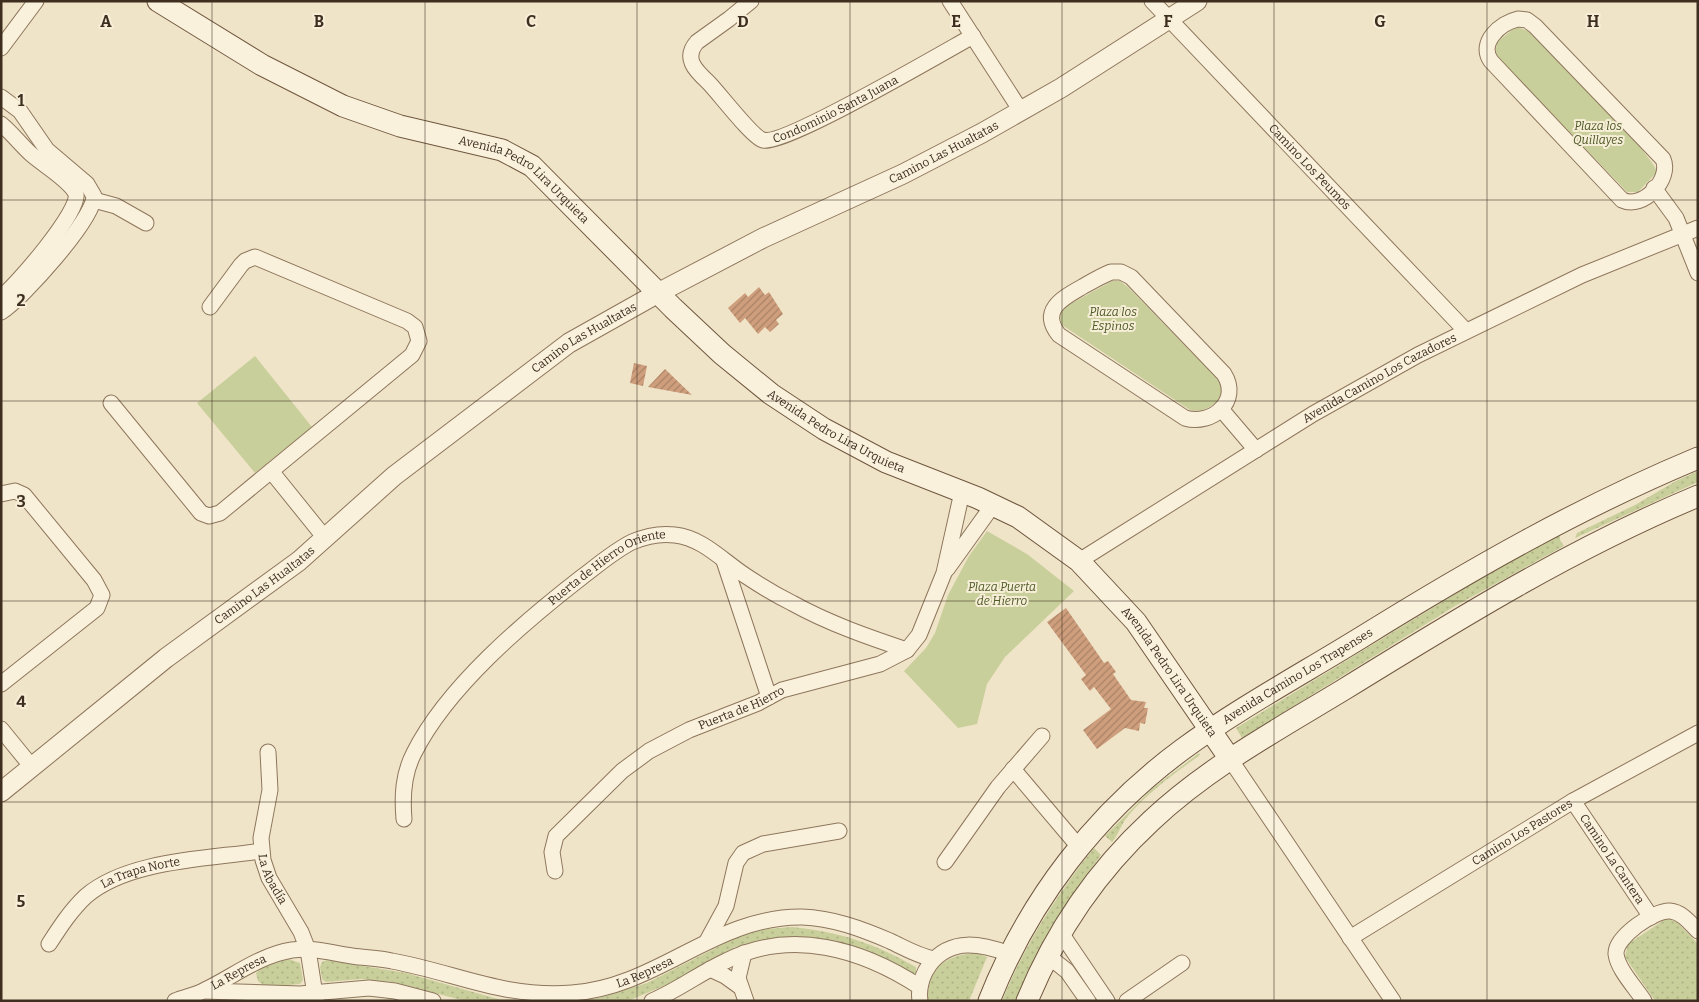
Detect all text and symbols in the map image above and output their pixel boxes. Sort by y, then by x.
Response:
text: A [100,12,112,31]
text: B [314,12,324,31]
text: C [526,12,536,31]
text: D [737,12,749,31]
text: E [951,12,961,31]
text: F [1164,12,1173,31]
text: G [1374,12,1386,31]
text: H [1587,12,1600,31]
street label: Condominio Santa Juana [771,72,901,146]
text: 1 [18,91,25,110]
street label: Camino Las Hualtatas [887,118,1001,187]
park label: Plaza los Quillayes [1573,119,1623,147]
street label: Camino Los Peumos [1266,121,1354,213]
street label: Avenida Pedro Lira Urquieta [457,133,592,227]
text: 2 [16,291,26,310]
street label: Camino Las Hualtatas [529,299,639,376]
park label: Plaza los Espinos [1089,305,1137,333]
street label: Avenida Camino Los Cazadores [1300,330,1459,426]
street label: Avenida Pedro Lira Urquieta [765,387,907,476]
text: 3 [16,492,26,511]
street label: Puerta de Hierro Oriente [545,527,666,608]
street label: Camino Las Hualtatas [212,543,318,627]
park label: Plaza Puerta de Hierro [968,580,1036,608]
street label: Avenida Pedro Lira Urquieta [1118,604,1220,740]
street label: Avenida Camino Los Trapenses [1220,625,1375,727]
street label: Puerta de Hierro [696,683,787,733]
text: 4 [16,692,26,711]
street label: Camino Los Pastores [1469,796,1575,868]
street label: Camino La Cantera [1577,811,1648,907]
street label: La Abadía [255,853,290,907]
street label: La Trapa Norte [98,854,181,891]
text: 5 [17,892,26,911]
street label: La Represa [208,951,269,993]
street label: La Represa [615,953,676,991]

